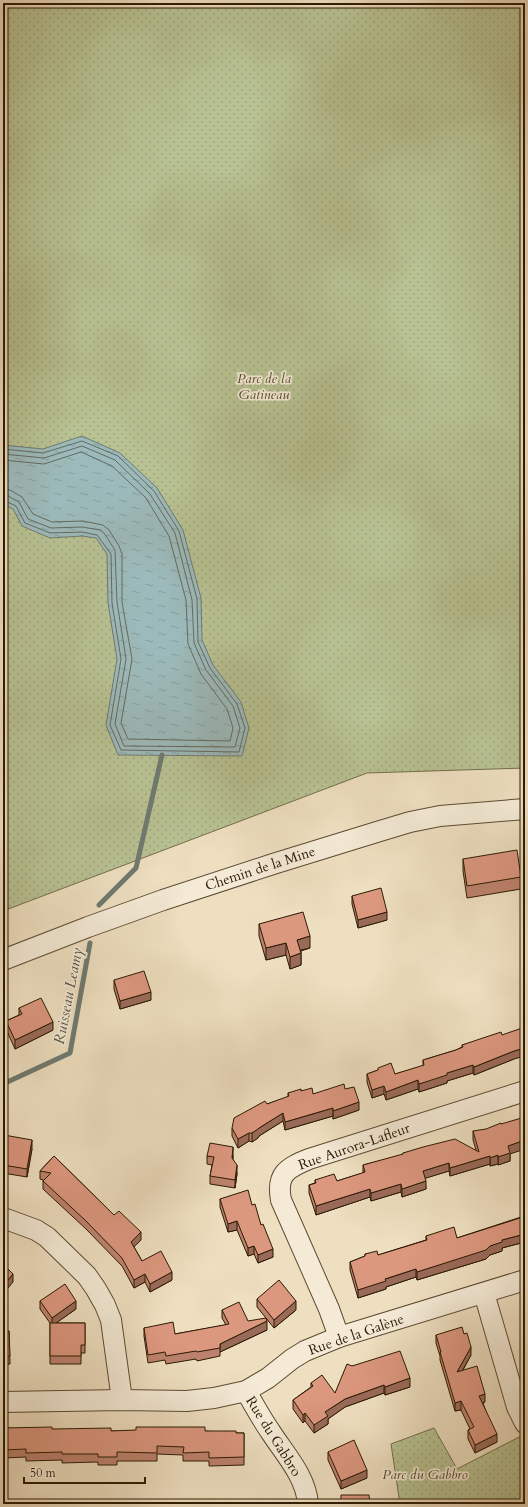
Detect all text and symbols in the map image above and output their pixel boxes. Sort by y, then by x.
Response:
park label: Parc de la Gatineau [237,369,291,404]
street label: Chemin de la Mine [203,842,318,895]
water label: Ruisseau Leamy [49,945,87,1046]
street label: Rue Aurora-Lafleur [296,1118,413,1174]
street label: Rue de la Galène [306,1309,406,1360]
street label: Rue du Gabbro [241,1393,306,1480]
scale bar [24,1459,145,1485]
text: 50 m [30,1465,57,1481]
park label: Parc du Gabbro [382,1465,468,1484]

